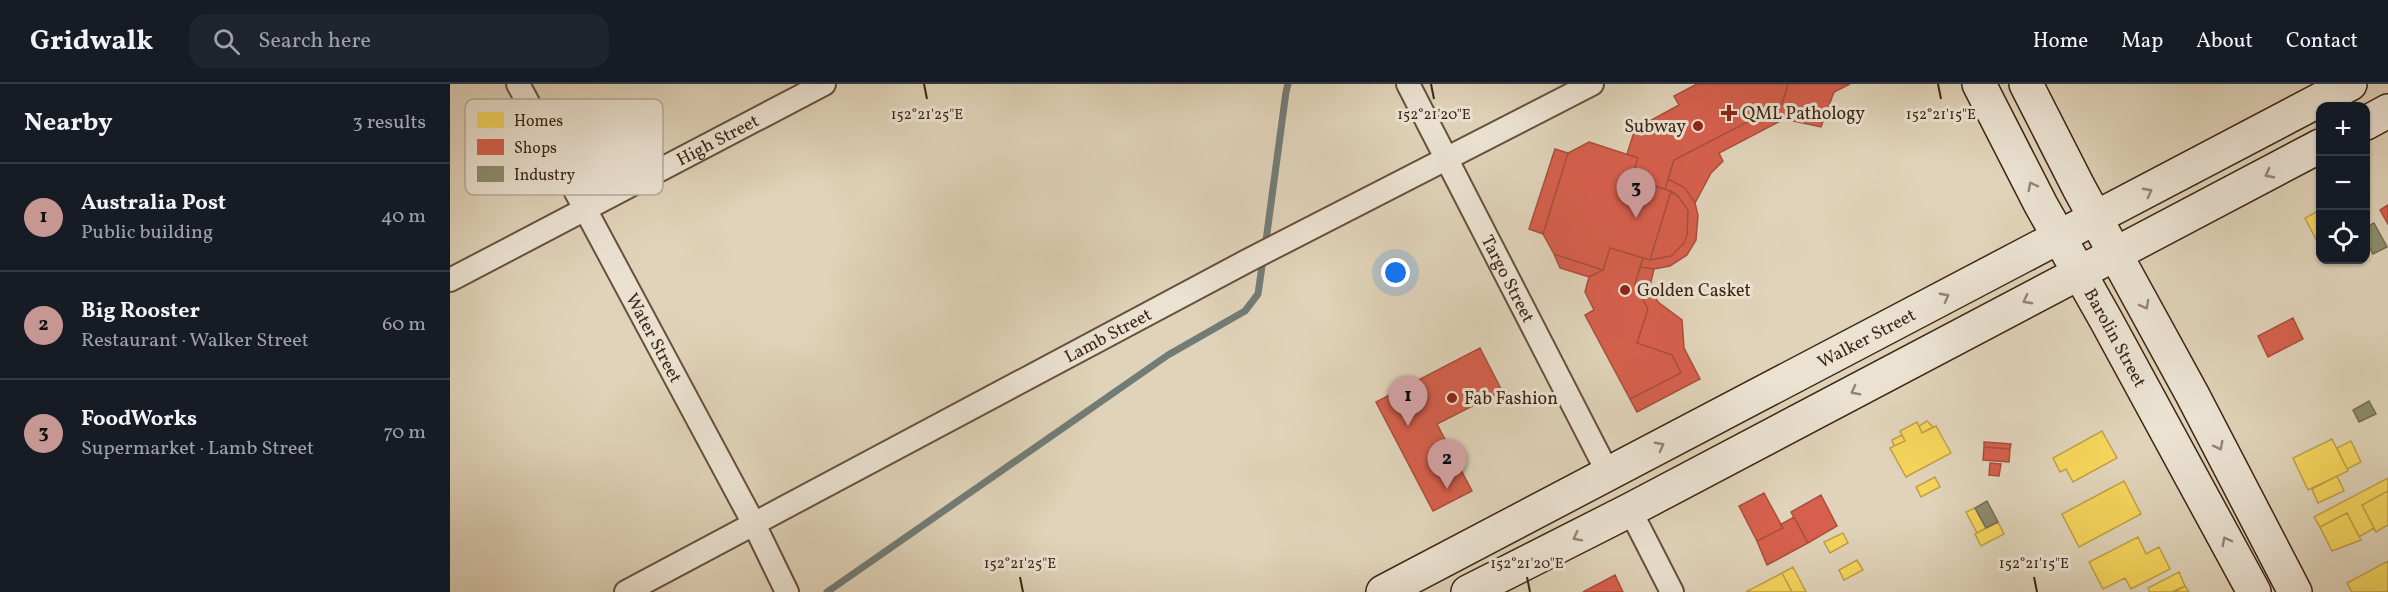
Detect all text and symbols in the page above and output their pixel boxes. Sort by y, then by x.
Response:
search box [189,14,609,68]
text: Gridwalk [30,22,153,61]
icon: search [210,25,243,58]
text: Search here [258,26,371,57]
text: Home [2033,27,2088,56]
text: Map [2121,27,2163,56]
text: About [2196,27,2253,56]
text: Contact [2286,27,2358,56]
legend [465,99,663,195]
place label: QML Pathology [1742,102,1865,127]
map controls [2316,102,2370,264]
button: + [2316,102,2370,156]
marker: QML Pathology [1720,104,1738,122]
text: Nearby [24,105,113,141]
text: 152°21'25"E [891,105,963,126]
text: 152°21'20"E [1397,105,1471,126]
text: 152°21'15"E [1906,105,1976,126]
text: 3 results [352,109,426,137]
street label: High Street [673,109,764,173]
text: Homes [514,111,563,133]
place label: Subway [1624,115,1686,140]
marker: Subway [1691,119,1705,133]
text: Shops [514,138,557,160]
button: − [2316,156,2370,210]
text: Industry [514,165,575,187]
one-way arrow [2264,166,2275,178]
pin: 3 [1616,168,1656,218]
one-way arrow [2027,182,2039,193]
text: Australia Post [81,188,226,219]
one-way arrow [2142,188,2153,199]
text: 1 [39,203,48,231]
text: 40 m [381,203,426,231]
button: locate [2316,210,2370,264]
text: Public building [81,219,213,247]
street label: Targo Street [1474,231,1540,328]
your location [1381,258,1410,287]
place label: Golden Casket [1637,279,1751,304]
marker: Golden Casket [1618,283,1632,297]
street label: Barolin Street [2077,284,2151,392]
street label: Water Street [618,289,687,388]
one-way arrow [1938,293,1949,304]
one-way arrow [2023,293,2034,304]
text: Big Rooster [81,296,200,327]
one-way arrow [2138,299,2149,309]
street label: Lamb Street [1060,303,1157,370]
street label: Walker Street [1814,303,1921,375]
text: 2 [38,311,49,339]
text: 60 m [382,311,426,339]
text: Restaurant · Walker Street [81,327,309,355]
pin: 1 [1388,376,1428,426]
one-way arrow [1851,384,1861,395]
place label: Fab Fashion [1464,387,1558,412]
marker: Fab Fashion [1445,391,1459,405]
text: FoodWorks [81,404,197,435]
text: 3 [38,419,49,447]
text: 70 m [383,419,426,447]
text: Supermarket · Lamb Street [81,435,314,463]
pin: 2 [1428,440,1466,489]
one-way arrow [2212,440,2224,451]
one-way arrow [1654,442,1664,453]
one-way arrow [1573,529,1584,541]
one-way arrow [2222,536,2233,547]
text: 152°21'25"E [984,554,1056,575]
text: 152°21'20"E [1490,554,1564,575]
text: 152°21'15"E [1999,554,2069,575]

